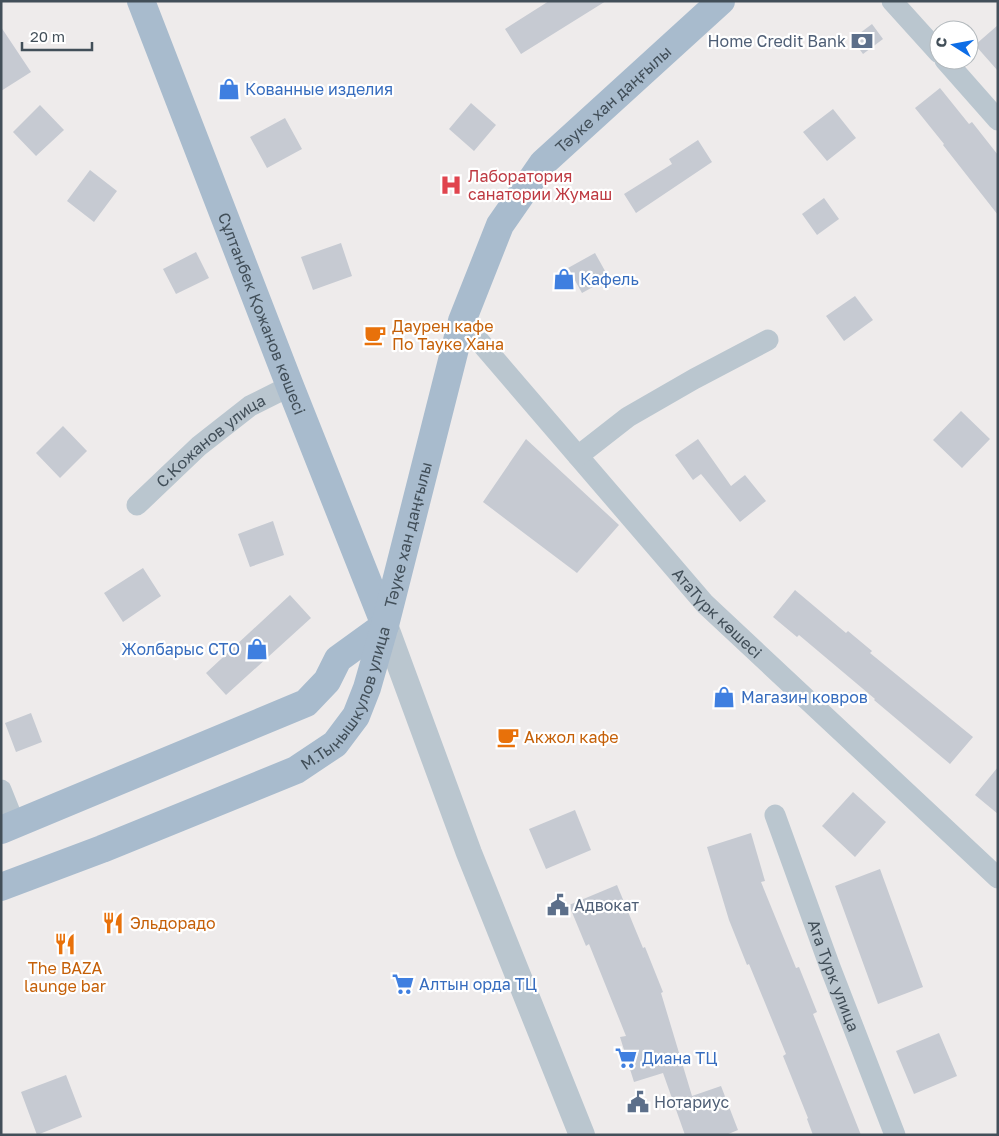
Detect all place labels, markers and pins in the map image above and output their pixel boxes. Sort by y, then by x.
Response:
bank icon: Home Credit Bank [849,28,875,54]
place label: Home Credit Bank [707,31,846,51]
shop icon: Кованные изделия [216,76,242,102]
place label: Кованные изделия [245,79,393,99]
place label: Лаборатория санатории Жумаш [468,166,612,204]
hospital icon: Лаборатория санатории Жумаш [438,172,464,198]
shop icon: Кафель [551,266,577,292]
place label: Кафель [580,269,639,289]
place label: Даурен кафе По Тауке Хана [392,316,504,354]
cafe icon: Даурен кафе По Тауке Хана [362,322,388,348]
shop icon: Жолбарыс СТО [244,636,270,662]
place label: Жолбарыс СТО [121,639,240,659]
shop icon: Магазин ковров [711,684,737,710]
place label: Магазин ковров [741,687,868,707]
cafe icon: Акжол кафе [495,724,521,750]
place label: Акжол кафе [524,727,619,747]
public building icon: Адвокат [545,892,571,918]
place label: Адвокат [574,895,639,915]
restaurant icon: Эльдорадо [100,910,126,936]
place label: Эльдорадо [130,913,216,933]
restaurant icon: The BAZA launge bar [52,931,78,957]
place label: The BAZA launge bar [24,958,106,996]
supermarket icon: Алтын орда ТЦ [390,971,416,997]
place label: Алтын орда ТЦ [419,974,537,994]
supermarket icon: Диана ТЦ [613,1045,639,1071]
place label: Диана ТЦ [642,1048,717,1068]
public building icon: Нотариус [625,1089,651,1115]
place label: Нотариус [654,1092,729,1112]

